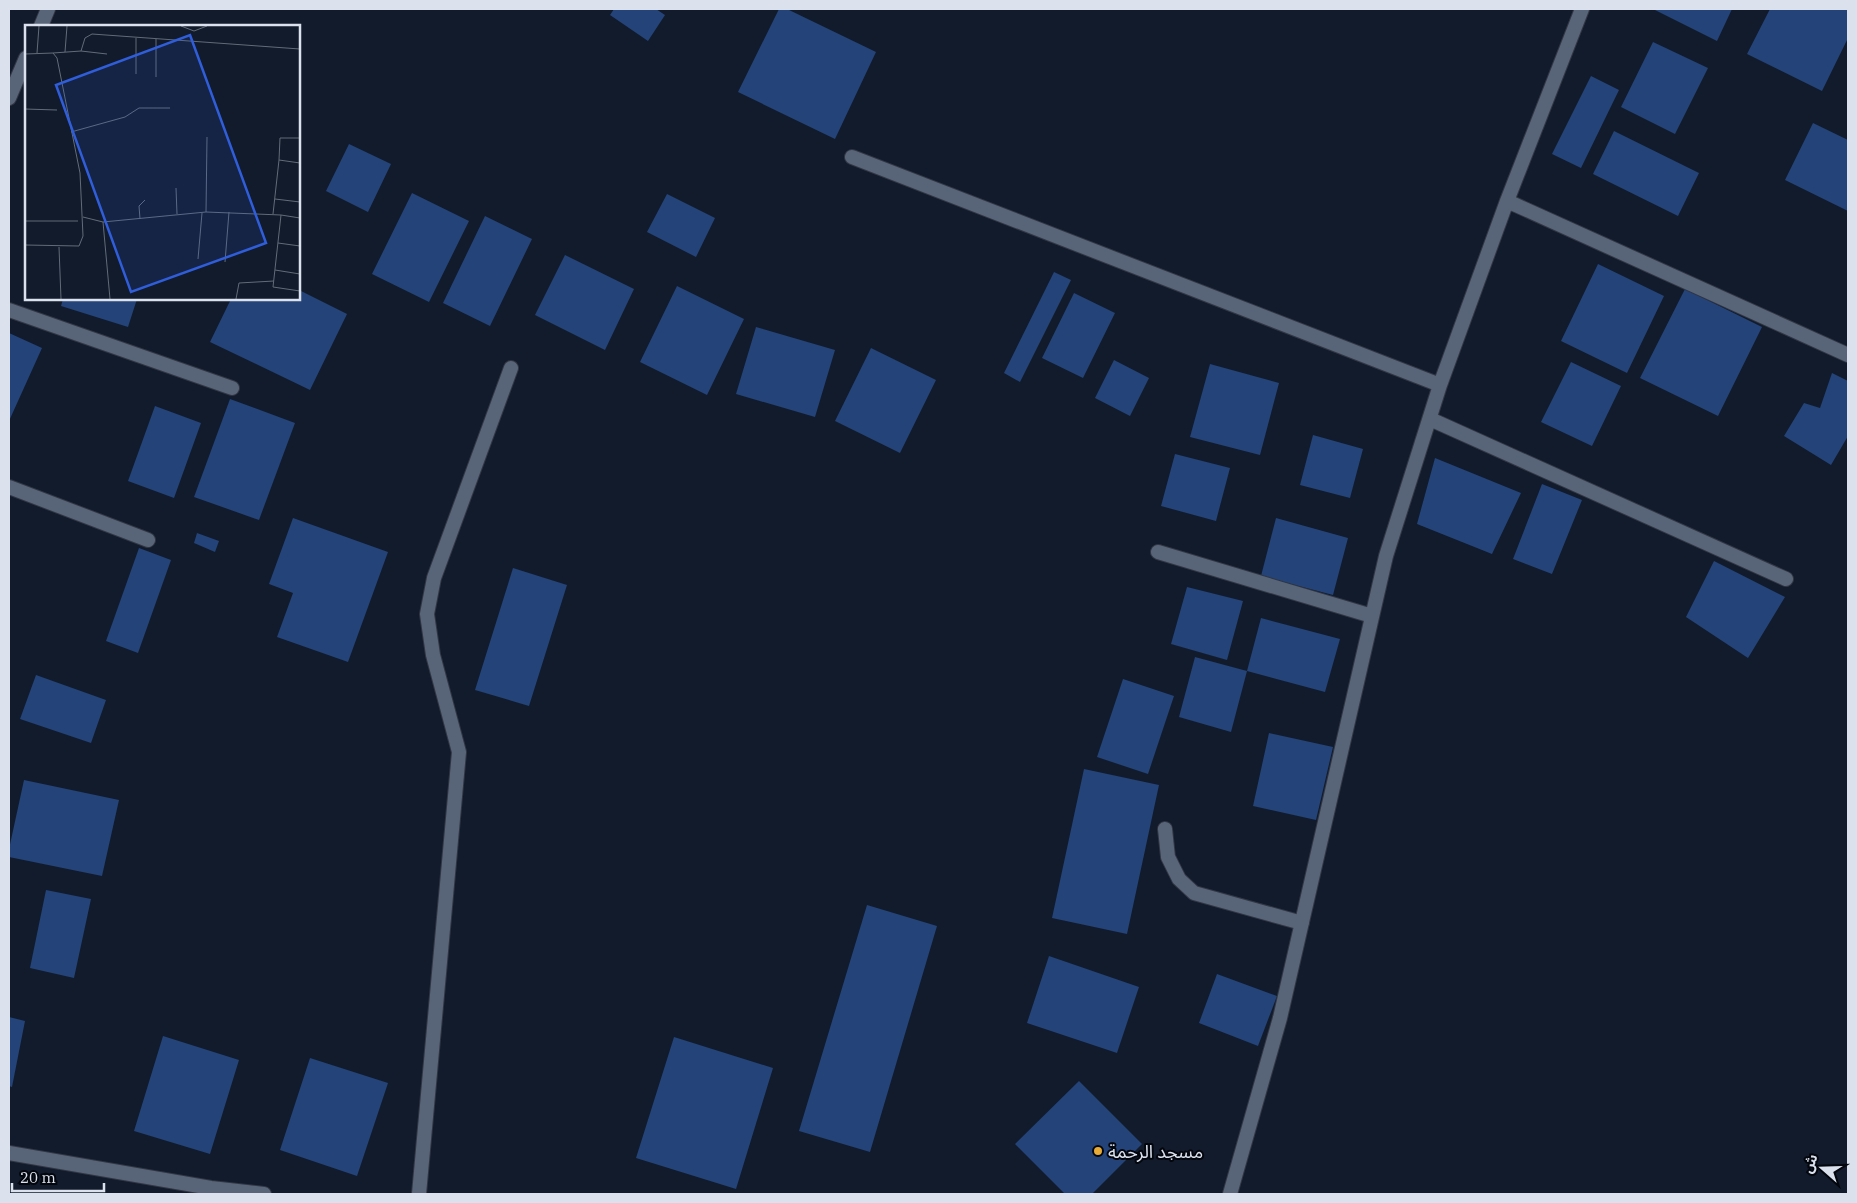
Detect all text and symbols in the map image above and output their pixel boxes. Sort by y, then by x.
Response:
inset map [25,25,300,300]
place label: مسجد الرحمة [1108,1140,1203,1163]
north arrow [1797,1143,1847,1193]
marker: مسجد الرحمة [1092,1145,1104,1157]
text: ش [1798,1151,1822,1176]
scale bar [12,1160,105,1192]
text: 20 m [20,1168,56,1187]

